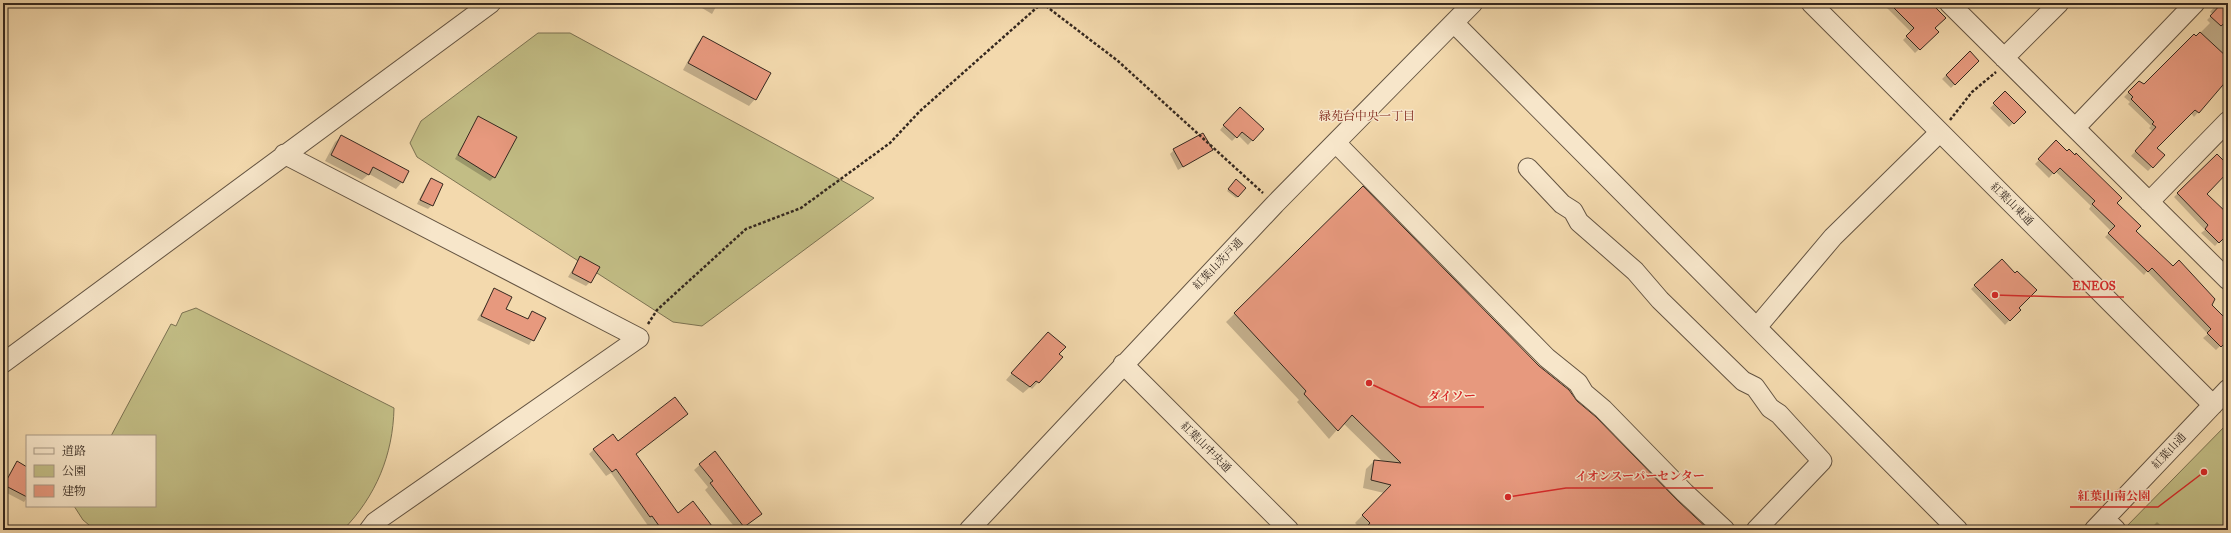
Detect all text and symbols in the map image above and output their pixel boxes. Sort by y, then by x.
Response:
district label: 緑苑台中央一丁目 [1319,109,1415,123]
street label: 紅葉山東通 [1988,180,2036,228]
street label: 紅葉山茨戸通 [1190,236,1246,292]
callout: ENEOS [2064,273,2124,297]
text: ENEOS [2072,279,2116,293]
callout: ダイソー [1420,383,1484,407]
text: ダイソー [1428,389,1476,403]
street label: 紅葉山中央通 [1178,419,1234,475]
street label: 紅葉山通 [2149,430,2189,472]
legend [26,435,156,507]
text: 道路 [62,444,86,458]
text: 公園 [62,464,86,478]
callout: イオンスーパーセンター [1566,464,1713,488]
text: イオンスーパーセンター [1575,469,1705,483]
callout: 紅葉山南公園 [2070,483,2158,507]
text: 建物 [62,484,86,498]
text: 紅葉山南公園 [2078,489,2150,503]

